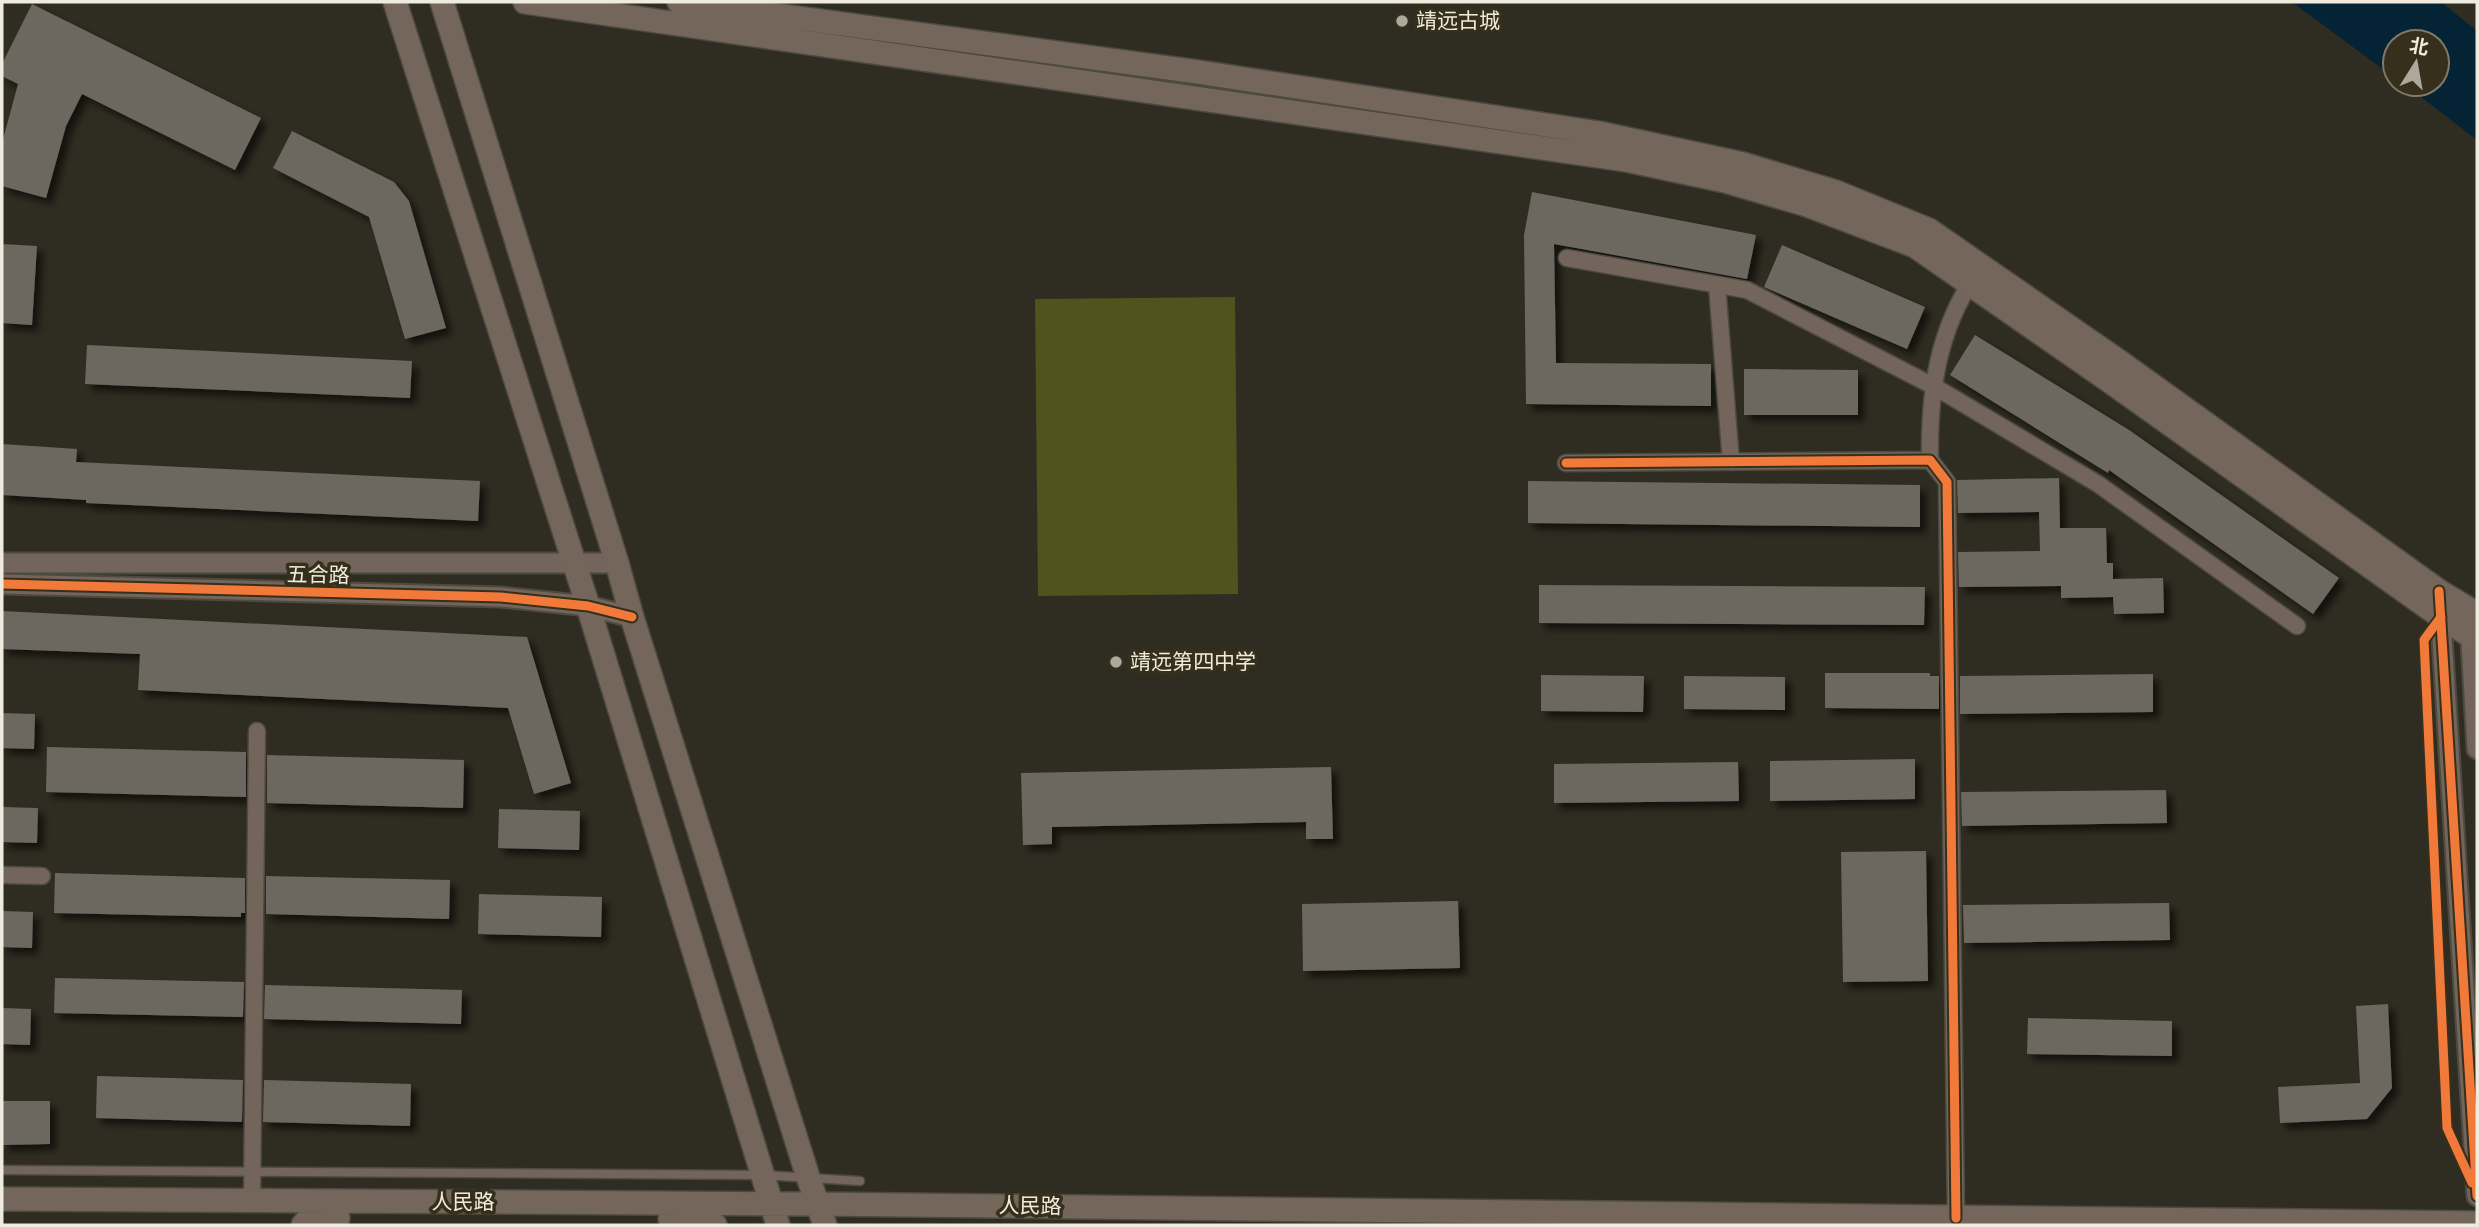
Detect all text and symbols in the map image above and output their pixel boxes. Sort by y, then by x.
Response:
place label: 靖远古城 [1416,7,1500,35]
marker: 靖远古城 [1394,13,1410,29]
north arrow [2381,28,2451,98]
text: 北 [2407,33,2431,62]
street label: 五合路 [286,560,350,590]
place label: 靖远第四中学 [1130,648,1256,676]
marker: 靖远第四中学 [1108,654,1124,670]
street label: 人民路 [432,1188,495,1216]
street label: 人民路 [998,1191,1062,1221]

